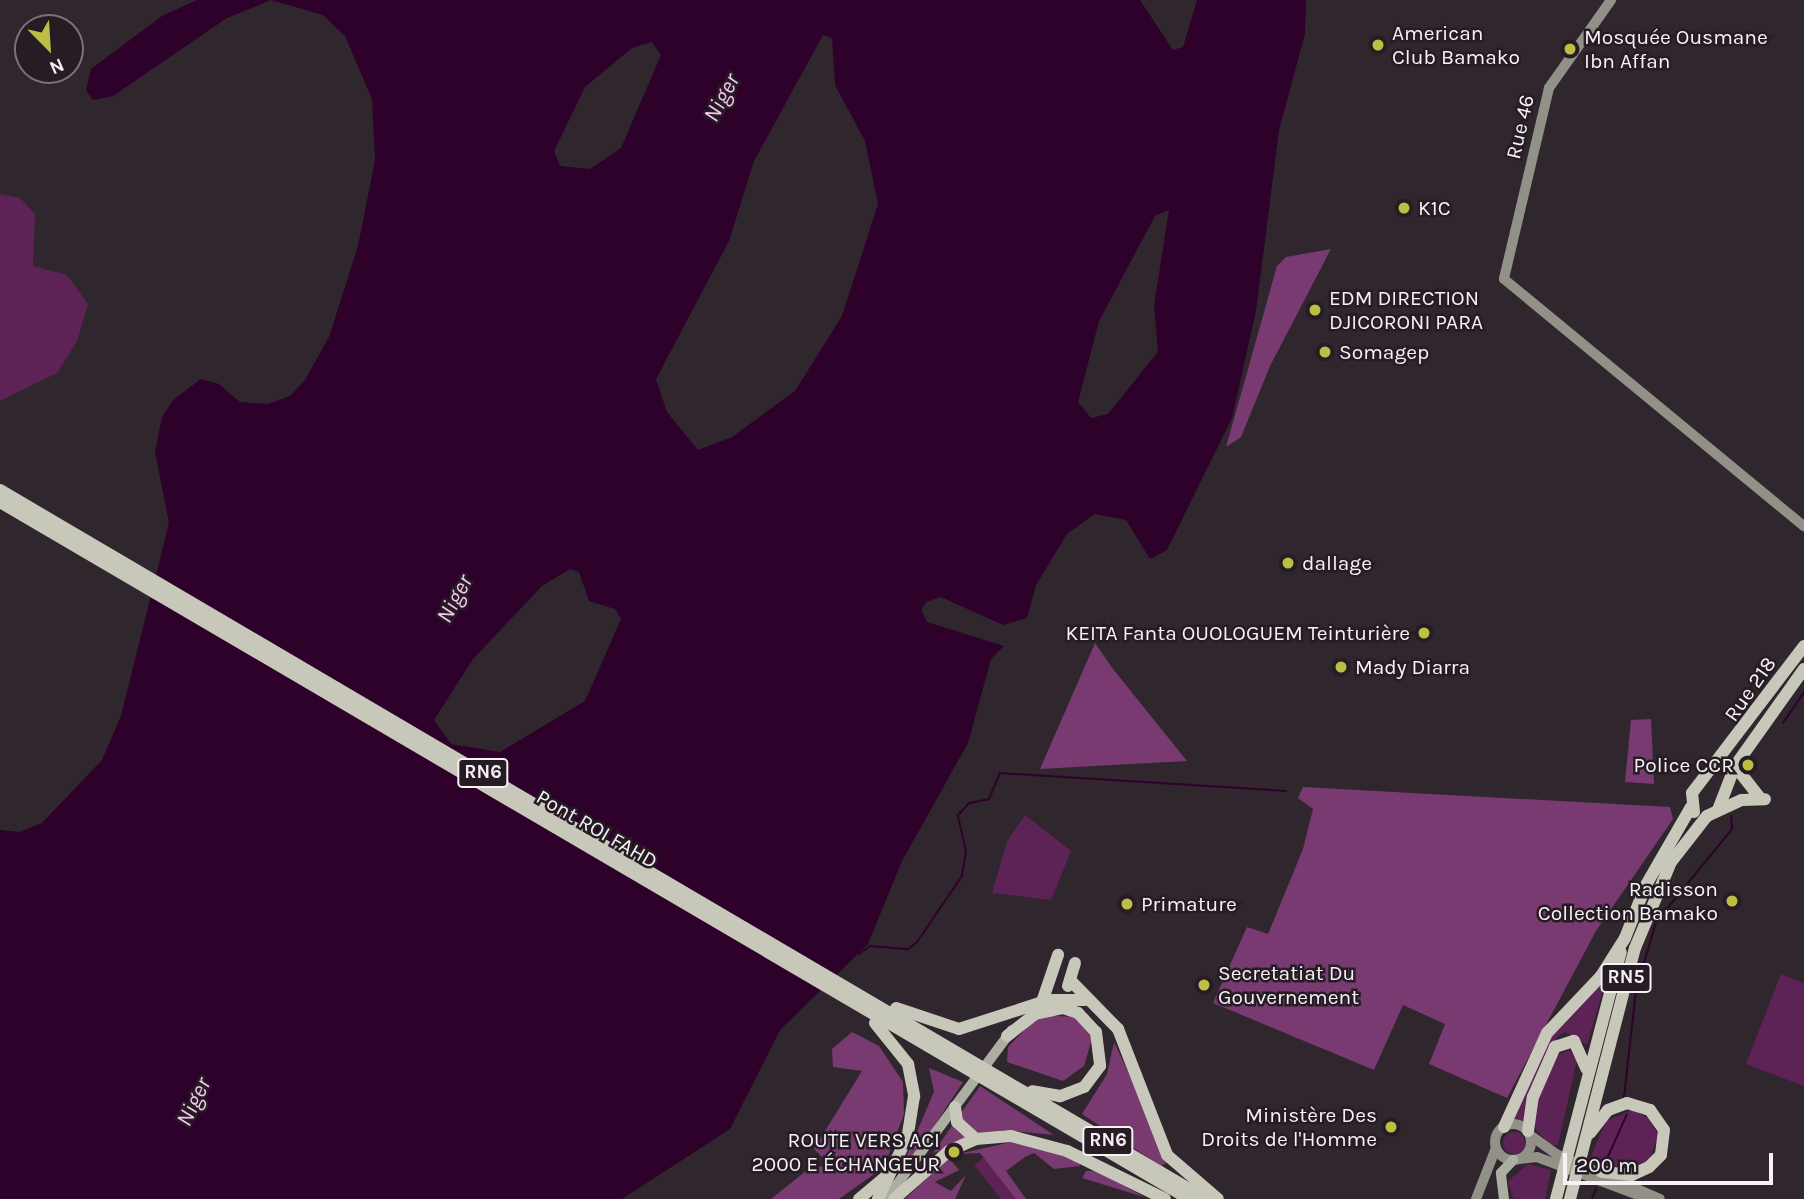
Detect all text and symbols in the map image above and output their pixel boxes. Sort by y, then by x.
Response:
north arrow [14,14,84,84]
place label: American Club Bamako [1392,20,1520,70]
place label: Mosquée Ousmane Ibn Affan [1584,24,1768,74]
marker: American Club Bamako [1370,37,1386,53]
marker: Mosquée Ousmane Ibn Affan [1562,41,1578,57]
text: N [46,54,67,79]
water label: Niger [698,69,746,127]
street label: Rue 46 [1500,92,1540,162]
place label: K1C [1418,195,1451,221]
marker: K1C [1396,200,1412,216]
place label: EDM DIRECTION DJICORONI PARA [1329,285,1483,335]
marker: EDM DIRECTION DJICORONI PARA [1307,302,1323,318]
place label: Somagep [1339,339,1429,365]
marker: Somagep [1317,344,1333,360]
place label: dallage [1302,550,1372,576]
marker: dallage [1280,555,1296,571]
water label: Niger [431,570,479,628]
place label: KEITA Fanta OUOLOGUEM Teinturière [1065,620,1410,646]
marker: KEITA Fanta OUOLOGUEM Teinturière [1416,625,1432,641]
street label: Rue 218 [1719,652,1781,726]
place label: Mady Diarra [1355,654,1470,680]
marker: Mady Diarra [1333,659,1349,675]
place label: Police CCR [1634,752,1734,778]
marker: Police CCR [1740,757,1756,773]
road number: RN6 [457,758,509,788]
street label: Pont ROI FAHD [532,784,662,874]
place label: Radisson Collection Bamako [1538,876,1718,926]
place label: Primature [1141,891,1237,917]
marker: Radisson Collection Bamako [1724,893,1740,909]
marker: Primature [1119,896,1135,912]
place label: Secretatiat Du Gouvernement [1218,960,1359,1010]
road number: RN5 [1600,962,1652,994]
marker: Secretatiat Du Gouvernement [1196,977,1212,993]
water label: Niger [171,1073,217,1131]
place label: Ministère Des Droits de l'Homme [1201,1102,1377,1152]
marker: Ministère Des Droits de l'Homme [1383,1119,1399,1135]
road number: RN6 [1082,1126,1134,1156]
place label: ROUTE VERS ACI 2000 E ÉCHANGEUR [752,1127,940,1177]
scale bar [1566,1140,1776,1184]
marker: ROUTE VERS ACI 2000 E ÉCHANGEUR [946,1144,962,1160]
text: 200 m [1576,1153,1638,1177]

